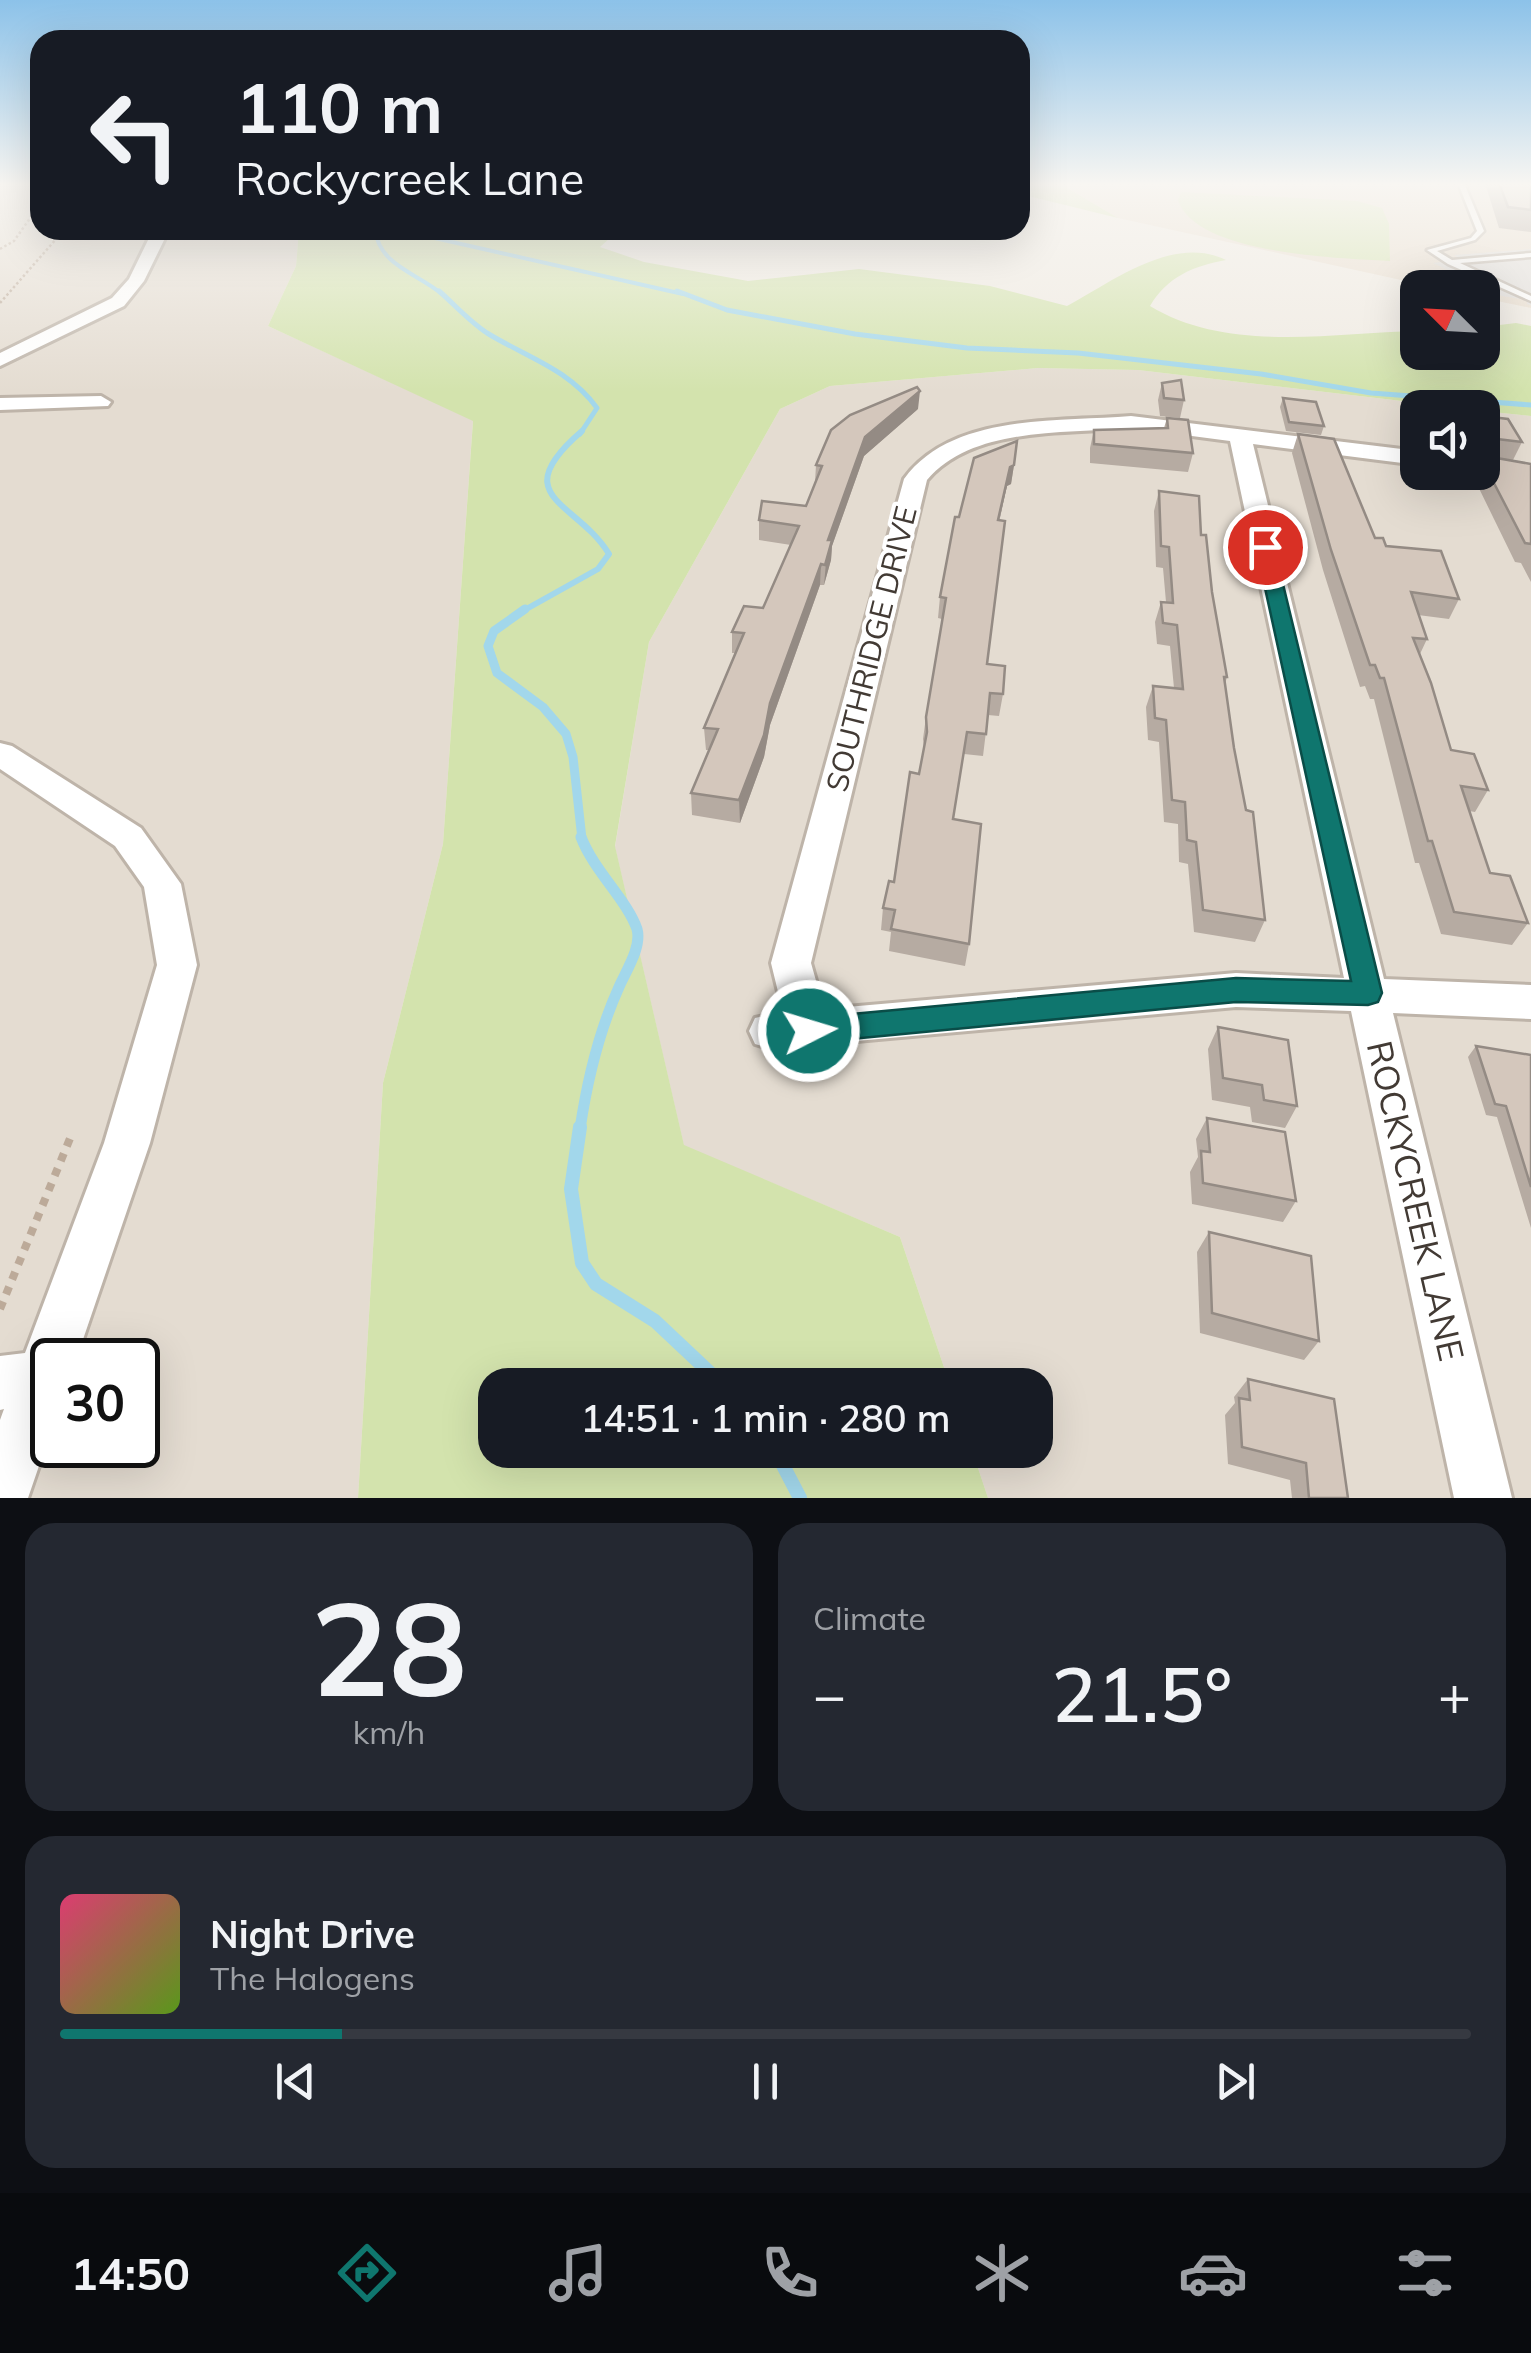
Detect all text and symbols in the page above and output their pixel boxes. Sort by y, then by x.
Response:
text: 110 m [235,63,443,151]
icon: left [70,70,200,200]
text: Rockycreek Lane [235,150,584,206]
north arrow [1400,270,1500,370]
map controls [1400,270,1500,490]
button: sound [1400,390,1500,490]
street label: SOUTHRIDGE DRIVE [817,502,925,795]
pin [1223,505,1308,590]
icon: arrive [1238,520,1293,575]
position arrow [757,979,861,1083]
street label: ROCKYCREEK LANE [1358,1036,1474,1365]
speed limit sign: 30 [30,1338,160,1468]
text: 14:51 · 1 min · 280 m [580,1394,951,1442]
text: 28 [311,1565,467,1729]
text: Climate [813,1598,926,1638]
text: 21.5° [1052,1647,1232,1741]
text: − [813,1660,846,1729]
text: + [1438,1660,1471,1729]
text: km/h [353,1712,425,1752]
text: Night Drive [210,1910,415,1958]
text: The Halogens [210,1958,415,1998]
icon: previous [268,2054,323,2109]
icon: pause [738,2054,793,2109]
icon: next [1208,2054,1263,2109]
icon: directions [332,2238,402,2308]
icon: music [543,2238,613,2308]
icon: phone [755,2238,825,2308]
icon: climate [967,2238,1037,2308]
icon: car [1178,2238,1248,2308]
icon: filters [1390,2238,1460,2308]
text: 14:50 [71,2245,190,2301]

